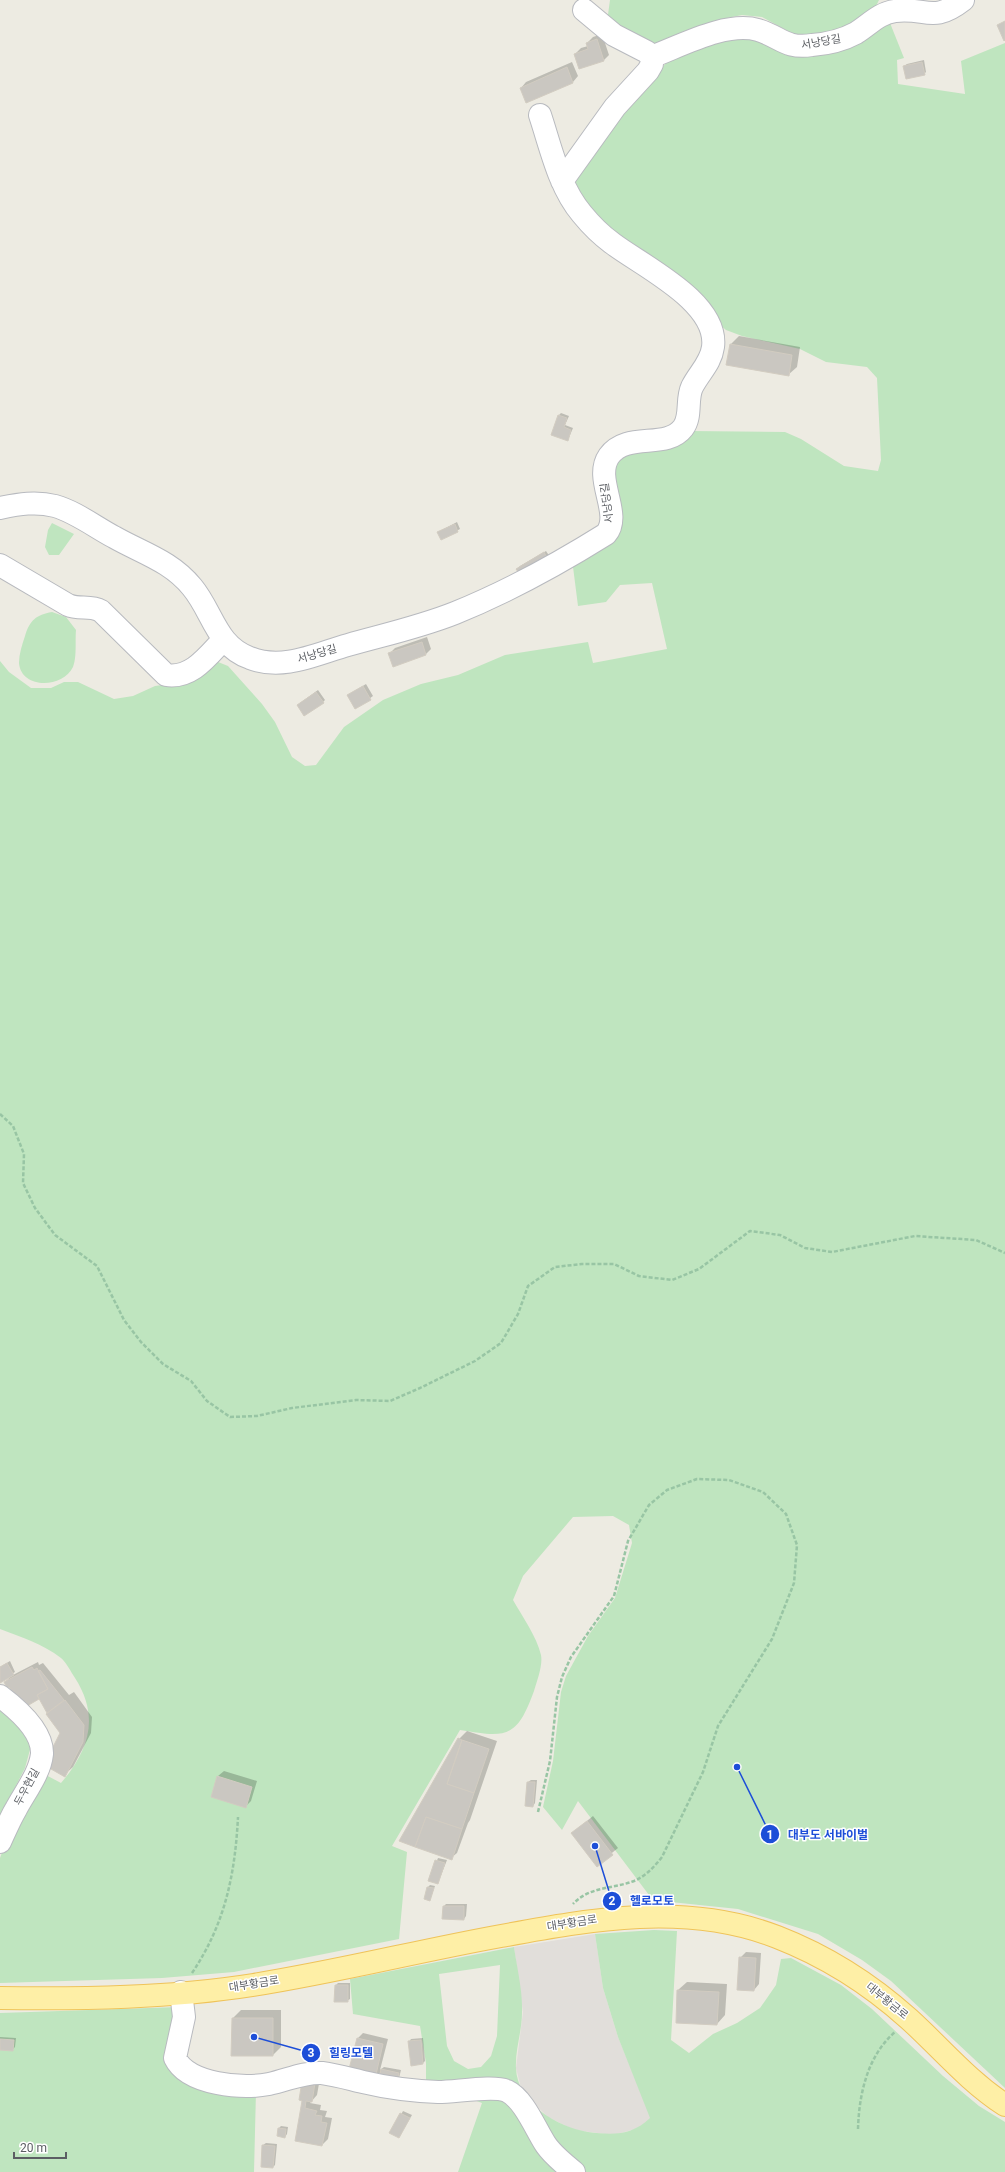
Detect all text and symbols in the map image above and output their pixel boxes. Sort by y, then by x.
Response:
street label: 서낭당길 [800,32,842,52]
street label: 서낭당길 [598,482,616,524]
street label: 서낭당길 [296,642,338,666]
street label: 두우현길 [12,1766,42,1808]
callout: 대부도 서바이벌 [760,1822,876,1846]
text: 1 [767,1828,773,1842]
text: 대부도 서바이벌 [788,1828,868,1842]
callout: 헬로모토 [602,1889,682,1913]
text: 2 [609,1894,616,1908]
text: 헬로모토 [630,1894,674,1908]
street label: 대부황금로 [546,1913,598,1933]
street label: 대부황금로 [228,1974,280,1994]
street label: 대부황금로 [863,1980,911,2022]
callout: 힐링모텔 [301,2041,381,2065]
text: 3 [308,2046,315,2060]
text: 힐링모텔 [329,2046,373,2060]
scale bar [14,2134,66,2160]
text: 20 m [20,2141,47,2155]

